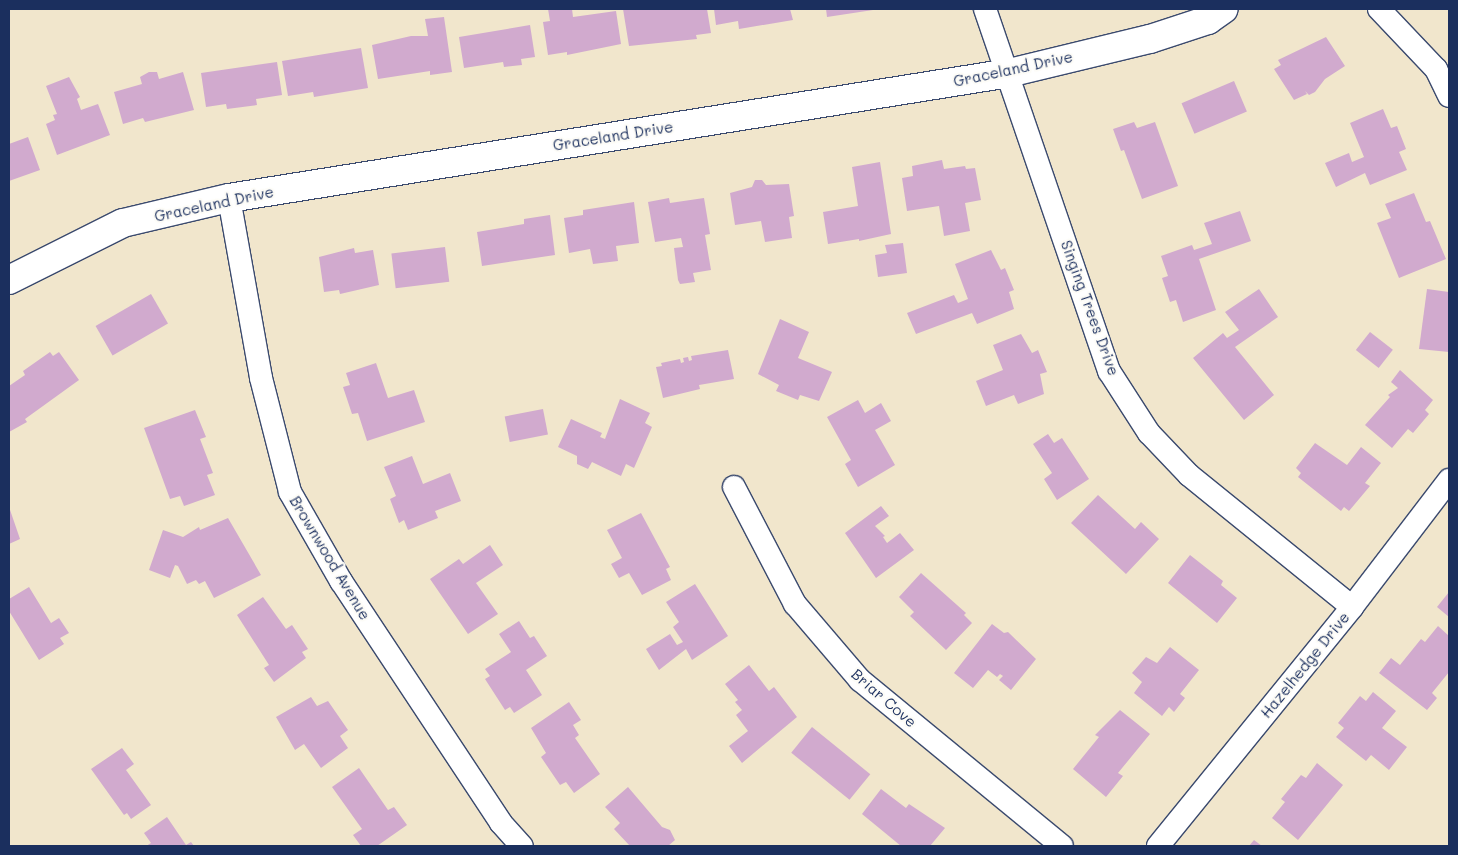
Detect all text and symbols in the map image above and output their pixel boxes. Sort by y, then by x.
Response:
street label: Graceland Drive [952,48,1074,90]
street label: Graceland Drive [552,118,674,154]
street label: Graceland Drive [153,183,275,225]
street label: Singing Trees Drive [1057,238,1123,378]
street label: Brownwood Avenue [286,493,374,623]
street label: Hazelhedge Drive [1257,608,1353,722]
street label: Briar Cove [848,665,920,731]

